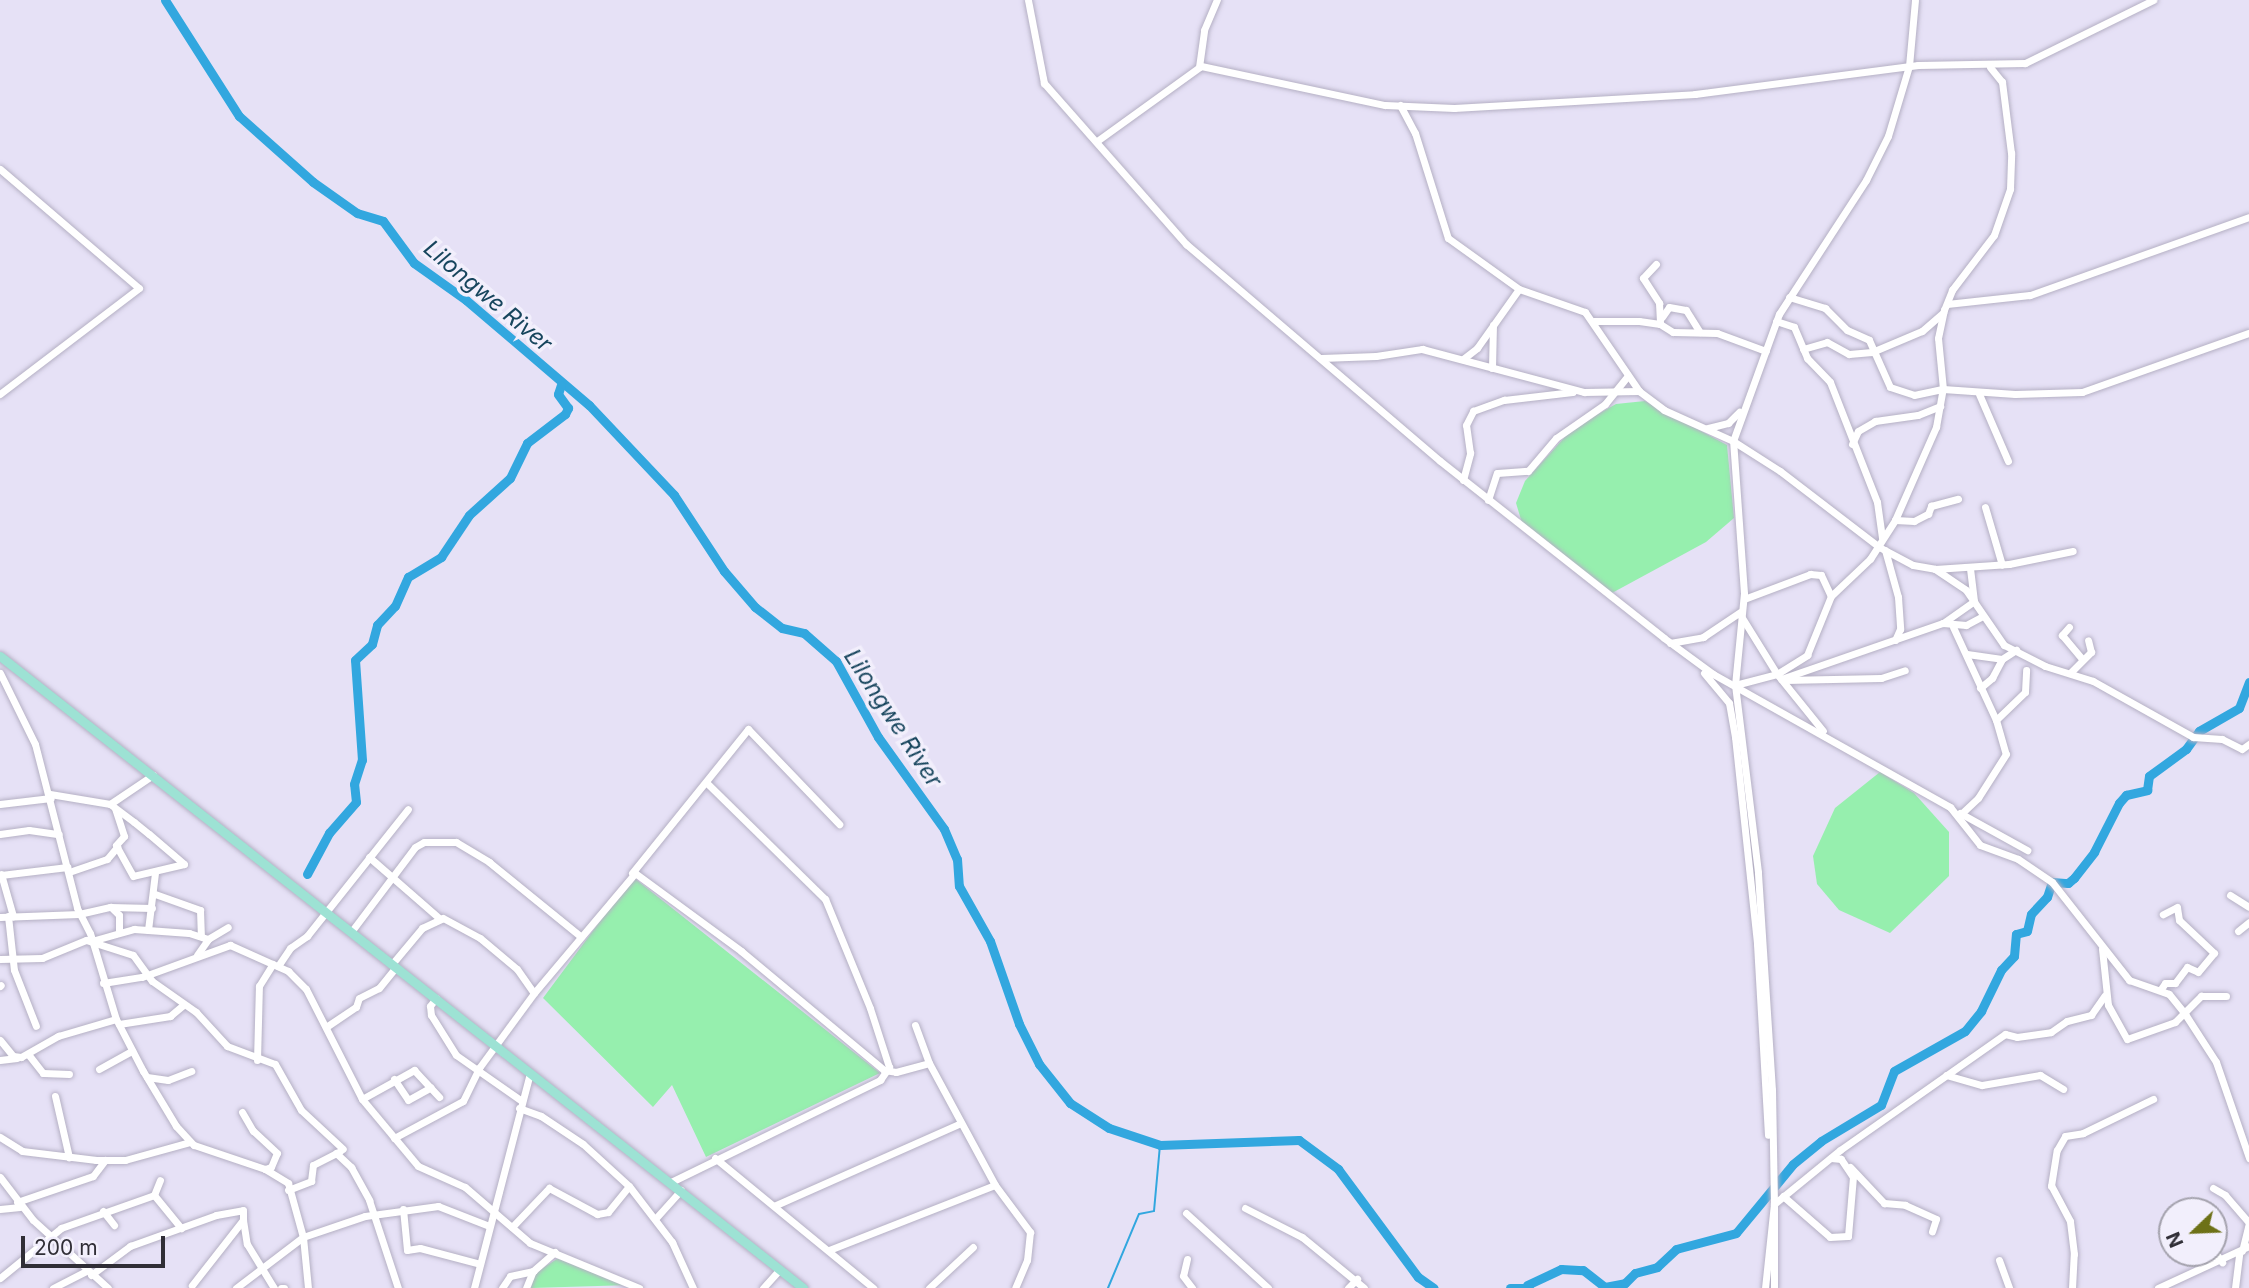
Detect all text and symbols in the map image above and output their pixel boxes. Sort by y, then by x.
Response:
water label: Lilongwe River [418,234,558,358]
water label: Lilongwe River [838,644,948,792]
north arrow [2158,1197,2228,1267]
scale bar [24,1222,168,1266]
text: N [2162,1228,2188,1251]
text: 200 m [34,1235,98,1260]

